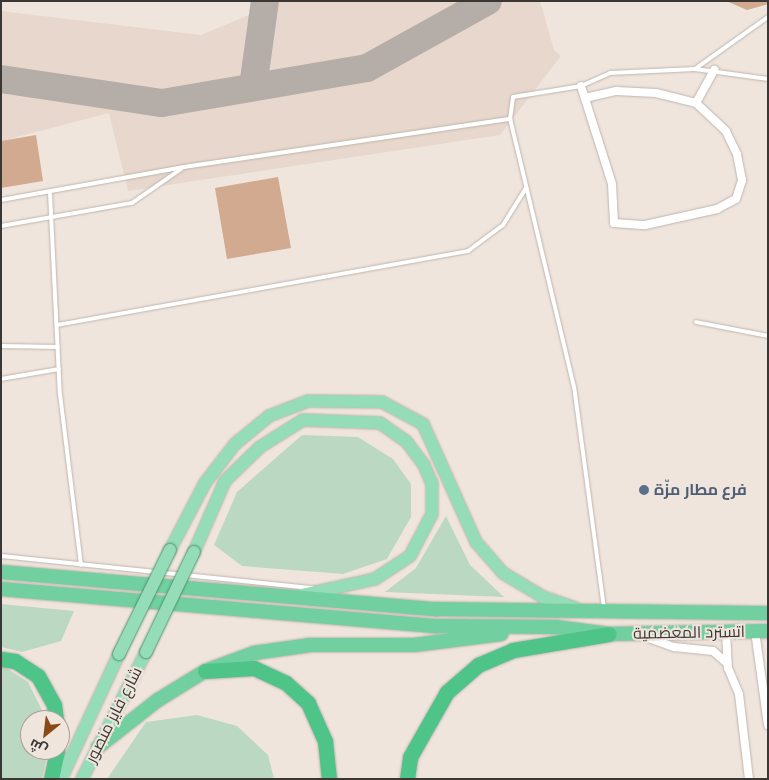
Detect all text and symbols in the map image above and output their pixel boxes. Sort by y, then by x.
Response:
place label: فرع مطار مزّة [654,480,747,500]
marker: فرع مطار مزّة [638,484,650,496]
street label: اتسترد المعضمية [633,622,745,644]
street label: شارع فايز منصور [82,664,146,766]
north arrow [20,710,70,760]
text: ش [26,735,50,759]

